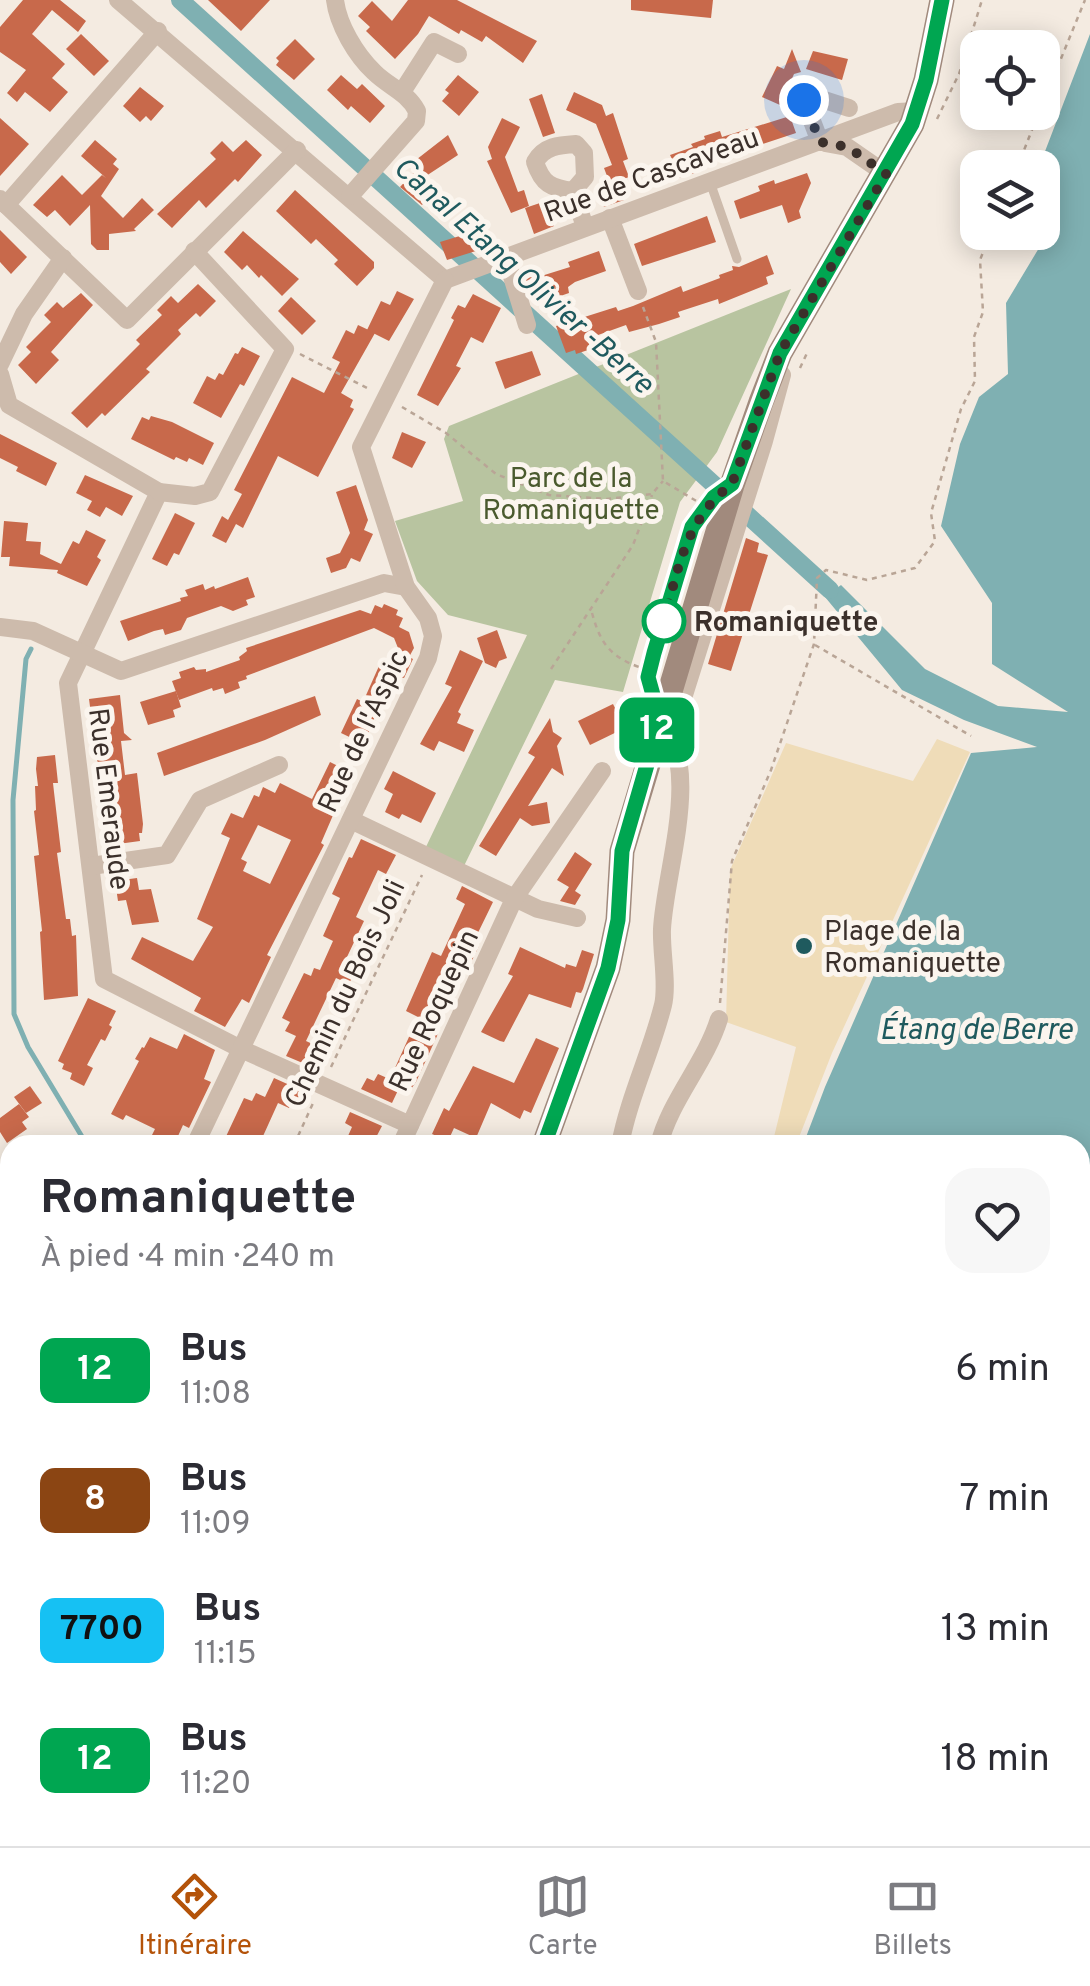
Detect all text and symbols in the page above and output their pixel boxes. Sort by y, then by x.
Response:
map controls [960,30,1060,250]
button: locate [960,30,1060,130]
your location [779,75,829,125]
street label: Rue de Cascaveau [539,121,765,232]
water label: Canal Etang Olivier -Berre [384,150,661,404]
button: layers [960,150,1060,250]
park label: Parc de la Romaniquette [483,462,659,530]
marker: Romaniquette [643,600,685,642]
place label: Romaniquette [694,606,878,642]
street label: Rue de l'Aspic [311,645,418,819]
line badge: 12 [612,698,702,762]
street label: Rue Emeraude [78,706,136,892]
text: 12 [639,708,675,752]
street label: Chemin du Bois Joli [278,875,415,1114]
place label: Plage de la Romaniquette [824,915,1001,983]
street label: Rue Roquepin [382,924,489,1098]
marker: Plage de la Romaniquette [793,935,815,957]
water label: Étang de Berre [879,1011,1073,1050]
button: heart [945,1168,1050,1273]
text: Romaniquette [40,1170,356,1230]
text: À pied · 4 min · 240 m [40,1238,335,1278]
text: Bus [180,1326,247,1375]
text: 6 min [955,1346,1050,1395]
text: 12 [77,1348,113,1392]
text: 11:08 [180,1375,251,1415]
text: Bus [180,1456,247,1505]
text: 7 min [960,1476,1050,1525]
text: 8 [84,1478,106,1522]
text: 11:09 [180,1505,251,1545]
text: Bus [194,1586,261,1635]
text: 13 min [941,1606,1050,1655]
text: 7700 [60,1608,144,1652]
text: 11:15 [194,1635,257,1675]
text: Bus [180,1716,247,1765]
text: 18 min [940,1736,1050,1785]
text: 12 [77,1738,113,1782]
text: 11:20 [180,1765,251,1805]
tab: Itinéraire [138,1869,252,1965]
tab: Carte [528,1869,598,1965]
tab: Billets [874,1869,952,1965]

